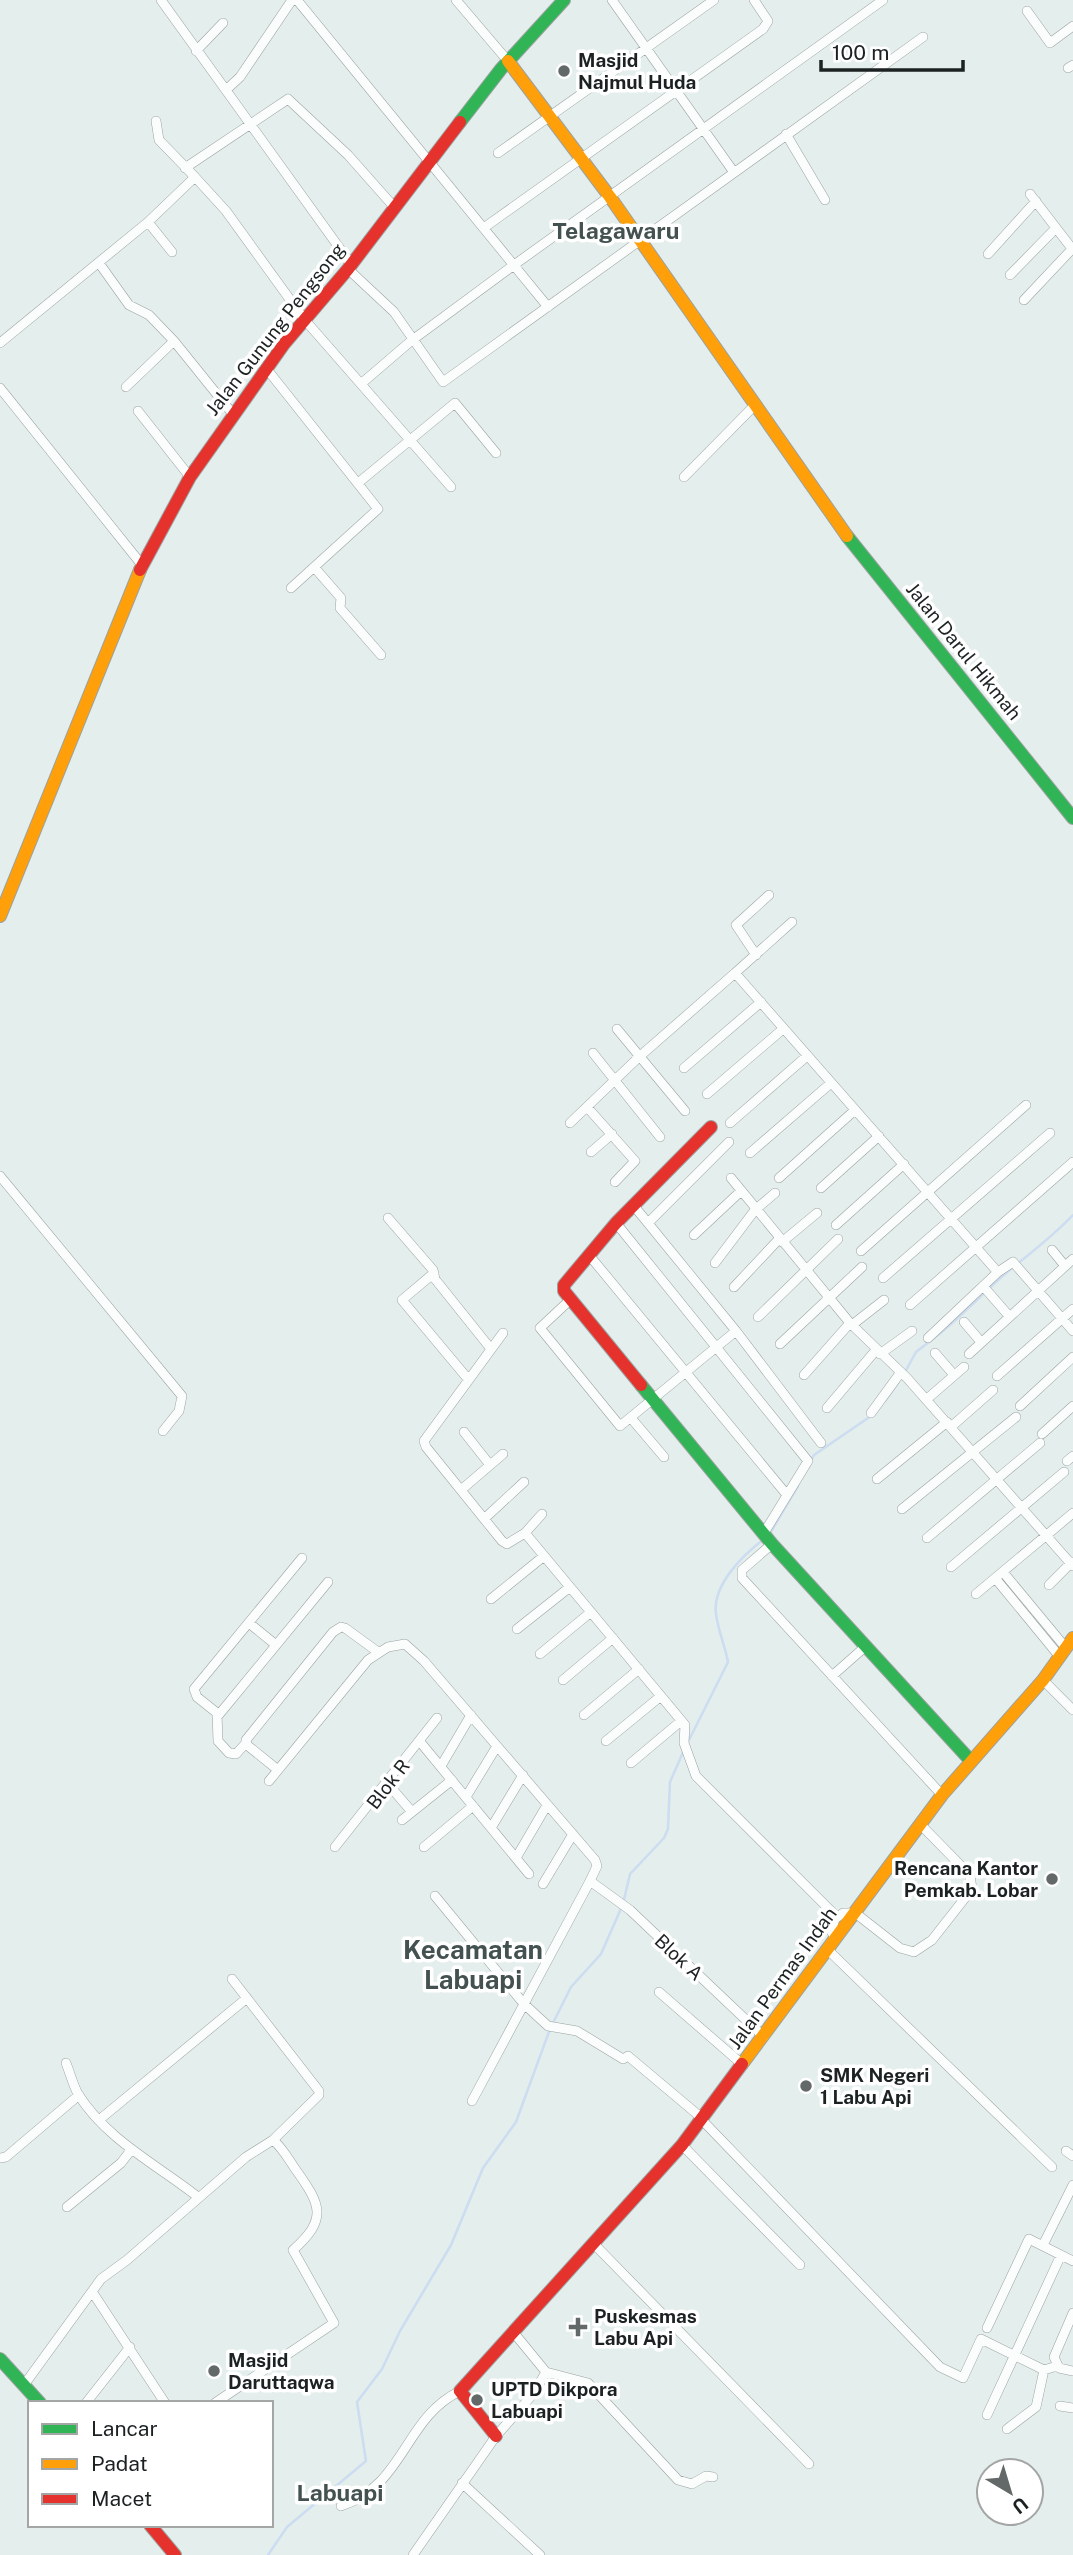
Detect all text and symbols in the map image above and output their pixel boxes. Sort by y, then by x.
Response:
scale bar [821,28,963,72]
text: 100 m [832,40,889,65]
place label: Masjid Najmul Huda [578,49,696,93]
marker: Masjid Najmul Huda [556,63,572,79]
district label: Telagawaru [553,217,679,244]
street label: Jalan Gunung Pengsong [201,238,349,420]
street label: Jalan Darul Hikmah [902,578,1026,724]
street label: Blok R [362,1755,414,1813]
place label: Rencana Kantor Pemkab. Lobar [894,1857,1038,1901]
marker: Rencana Kantor Pemkab. Lobar [1044,1871,1060,1887]
street label: Jalan Permas Indah [723,1903,841,2053]
street label: Blok A [650,1929,708,1985]
district label: Kecamatan Labuapi [403,1934,543,1995]
place label: SMK Negeri 1 Labu Api [820,2064,929,2108]
marker: SMK Negeri 1 Labu Api [798,2078,814,2094]
place label: Puskesmas Labu Api [594,2305,697,2349]
marker: Puskesmas Labu Api [568,2317,588,2337]
place label: Masjid Daruttaqwa [228,2349,334,2393]
marker: Masjid Daruttaqwa [206,2363,222,2379]
place label: UPTD Dikpora Labuapi [491,2378,618,2422]
marker: UPTD Dikpora Labuapi [469,2392,485,2408]
legend [28,2401,273,2527]
text: Lancar [91,2416,158,2441]
text: Padat [91,2451,148,2476]
north arrow [975,2457,1045,2527]
district label: Labuapi [297,2479,383,2506]
text: Macet [91,2486,152,2511]
text: U [1008,2492,1033,2518]

